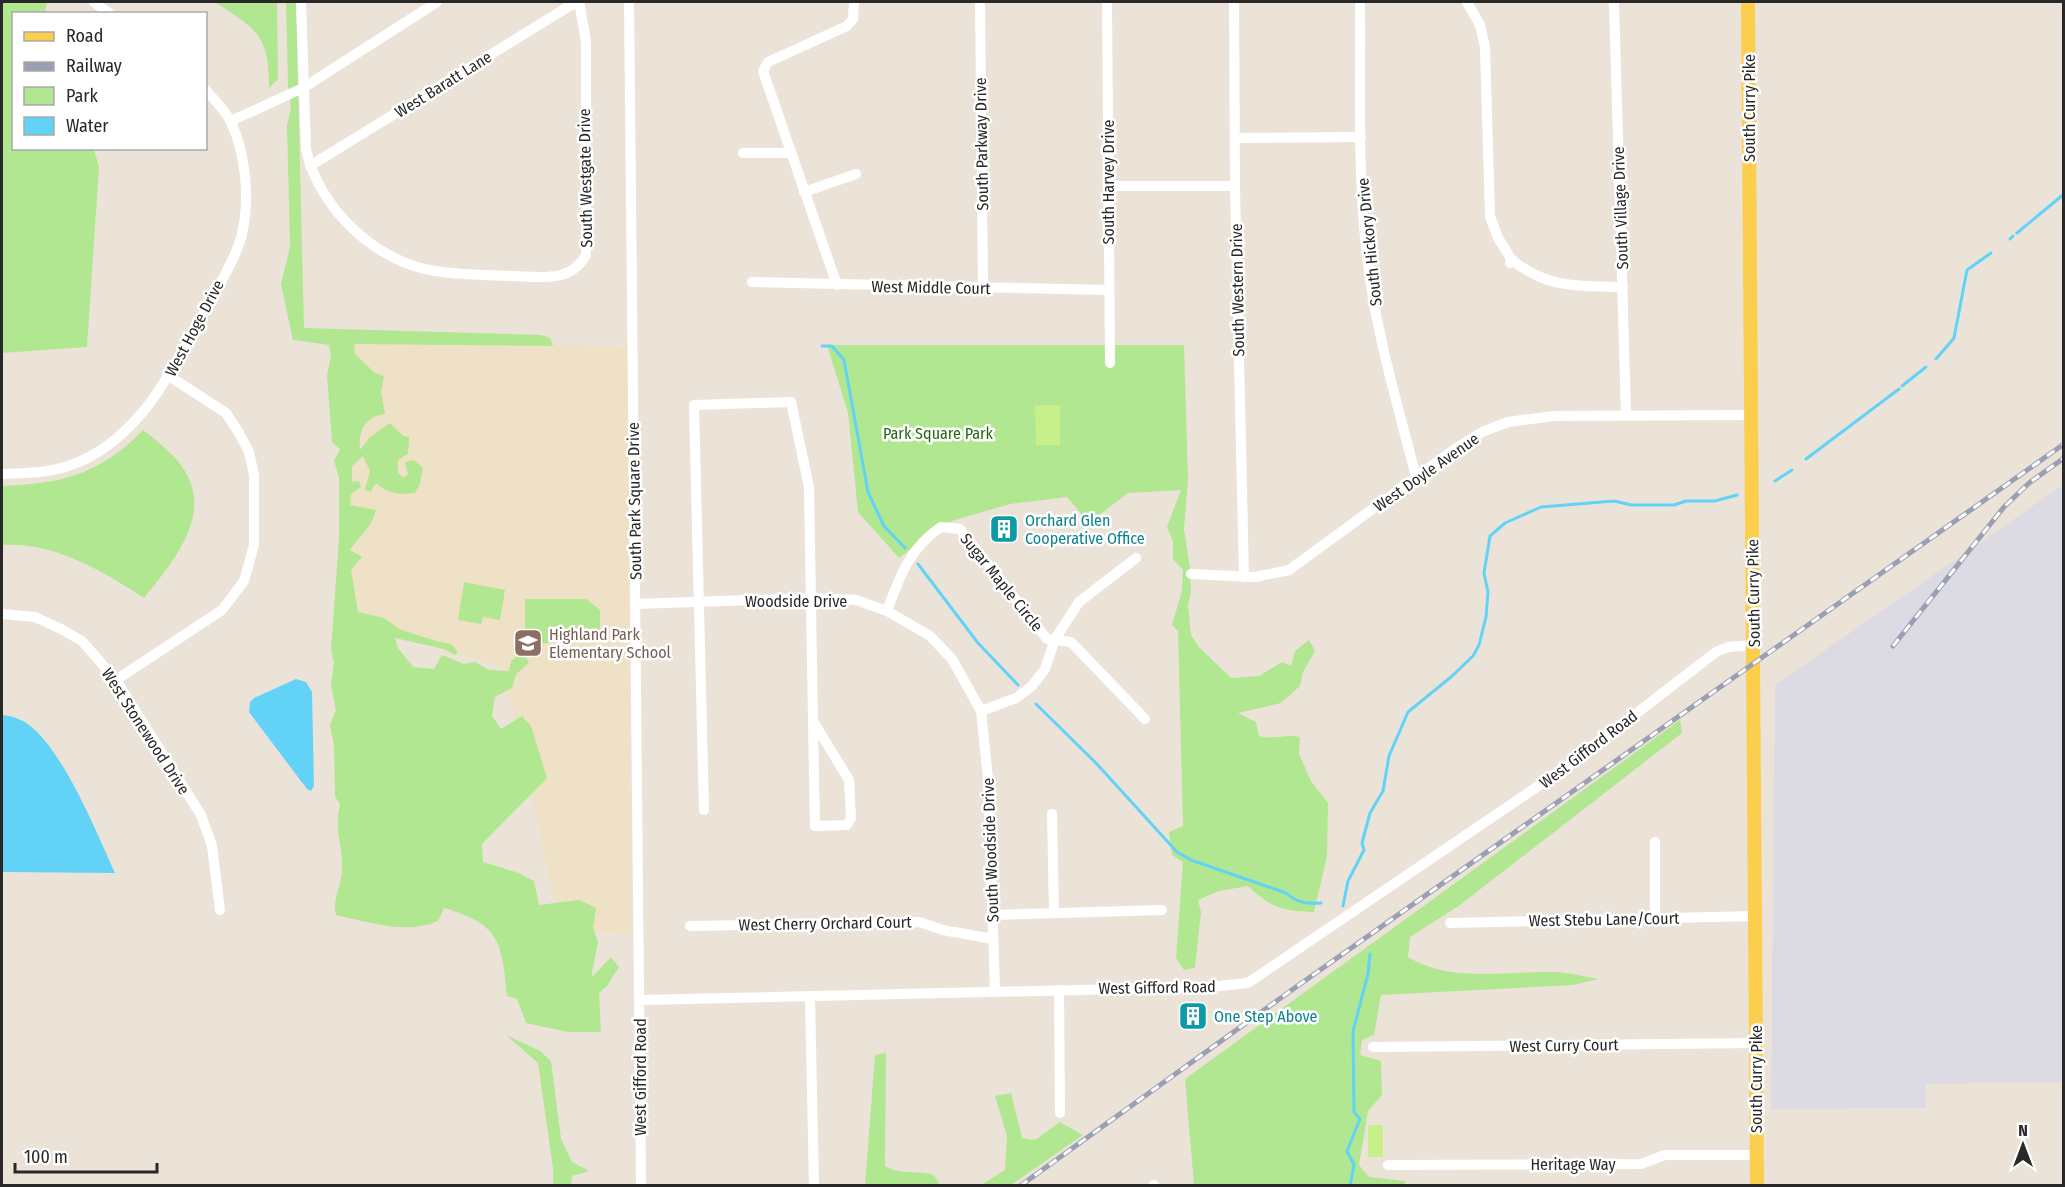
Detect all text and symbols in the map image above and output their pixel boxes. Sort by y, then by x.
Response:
legend [12,12,207,150]
text: Road [66,25,103,47]
street label: West Baratt Lane [391,47,495,122]
street label: South Curry Pike [1740,54,1759,162]
text: Railway [66,55,122,77]
street label: South Parkway Drive [971,77,992,211]
text: Park [66,85,99,107]
street label: South Westgate Drive [575,108,596,248]
text: Water [66,115,109,137]
street label: South Harvey Drive [1099,119,1118,244]
street label: South Village Drive [1609,146,1632,270]
street label: South Hickory Drive [1353,177,1386,307]
street label: South Western Drive [1227,223,1248,357]
street label: West Hoge Drive [161,277,228,380]
street label: West Middle Court [871,277,992,298]
street label: South Park Square Drive [624,422,645,580]
park label: Park Square Park [883,424,994,443]
street label: West Doyle Avenue [1370,429,1483,516]
place label: Orchard Glen Cooperative Office [1025,511,1145,548]
building icon: Orchard Glen Cooperative Office [988,513,1020,545]
street label: Sugar Maple Circle [956,530,1047,635]
street label: South Curry Pike [1743,539,1764,647]
street label: Woodside Drive [745,592,847,611]
place label: Highland Park Elementary School [549,625,671,662]
school or university icon: Highland Park Elementary School [512,627,544,659]
street label: West Stonewood Drive [98,665,194,798]
street label: West Gifford Road [1536,706,1641,792]
street label: South Woodside Drive [978,777,1003,922]
street label: West Stebu Lane/Court [1528,909,1680,930]
street label: West Cherry Orchard Court [738,912,912,935]
street label: West Gifford Road [1098,977,1216,998]
building icon: One Step Above [1177,1000,1209,1032]
place label: One Step Above [1214,1007,1318,1026]
street label: West Gifford Road [631,1018,650,1136]
street label: South Curry Pike [1747,1025,1766,1133]
street label: West Curry Court [1509,1035,1620,1056]
north arrow [1993,1115,2053,1175]
text: N [2018,1121,2028,1140]
scale bar [15,1136,158,1174]
text: 100 m [24,1146,68,1168]
street label: Heritage Way [1530,1155,1616,1174]

